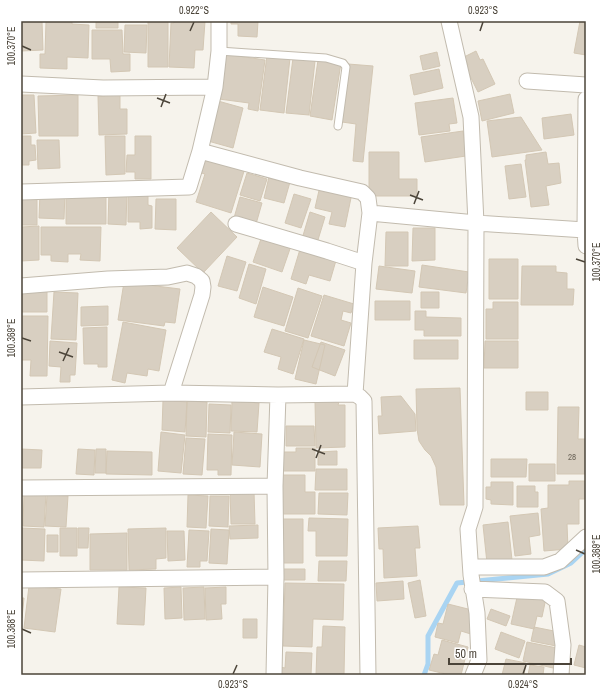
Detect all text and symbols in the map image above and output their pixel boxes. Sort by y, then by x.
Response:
text: 0.922°S [179,4,210,17]
text: 0.923°S [468,4,499,17]
text: 100.370°E [5,26,18,66]
text: 100.370°E [590,242,603,282]
text: 100.369°E [5,318,18,358]
house number: 28 [568,451,576,463]
text: 100.369°E [590,534,603,574]
text: 100.368°E [5,609,18,649]
scale bar [449,640,571,666]
text: 50 m [455,646,477,662]
text: 0.923°S [218,678,249,691]
text: 0.924°S [508,678,539,691]

